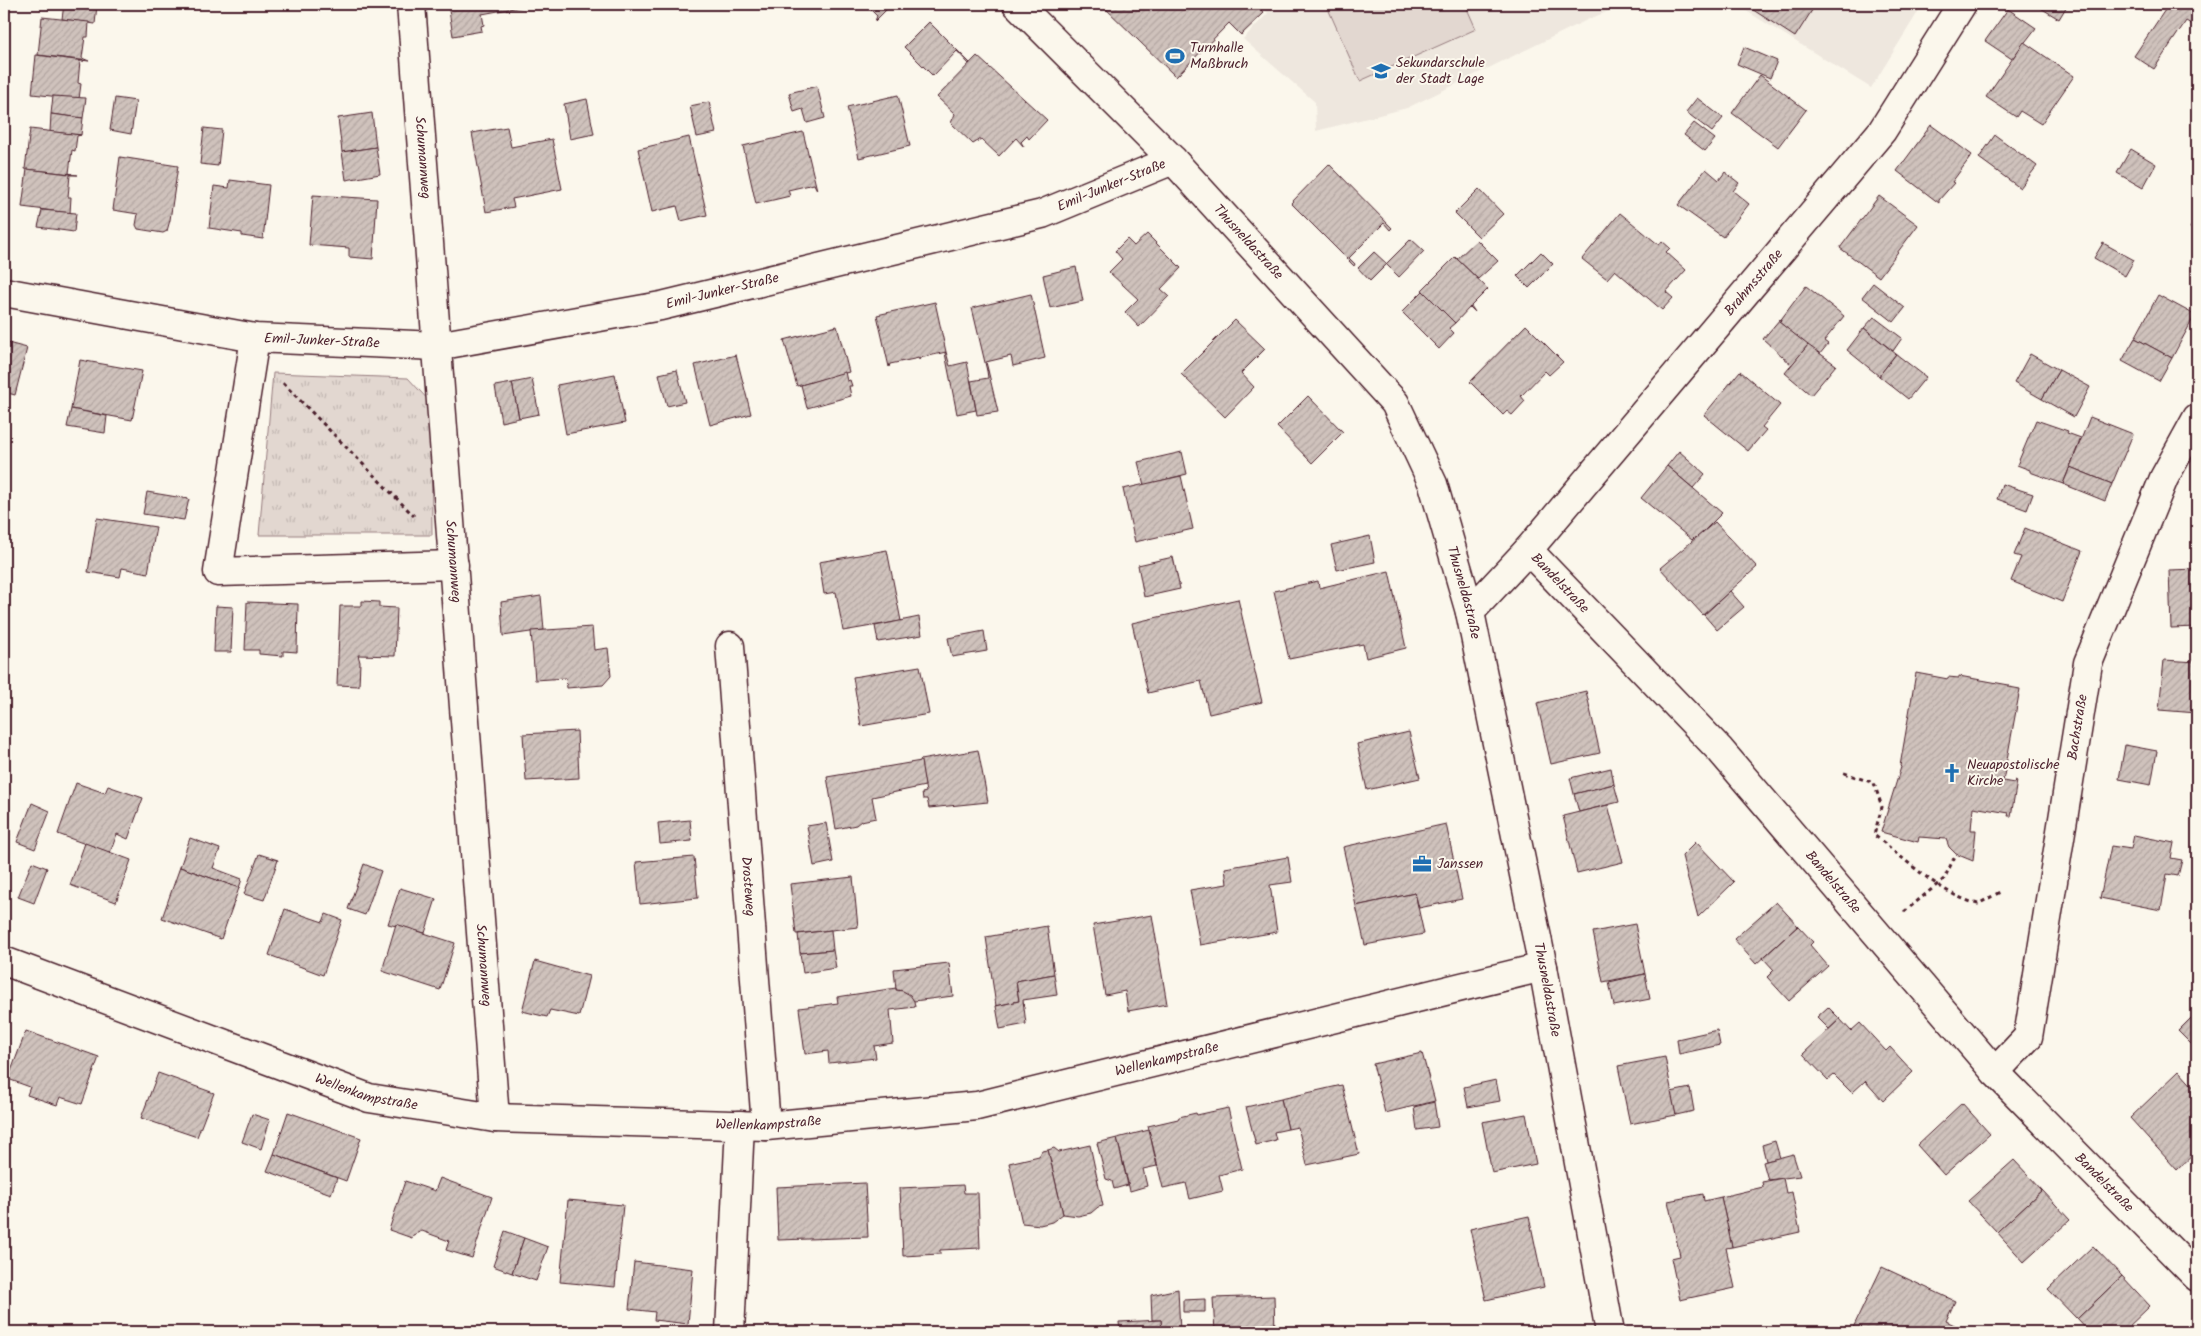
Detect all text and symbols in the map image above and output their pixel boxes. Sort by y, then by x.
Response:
place label: Turnhalle Maßbruch [1190,37,1248,75]
sports icon: Turnhalle Maßbruch [1164,45,1186,67]
place label: Sekundarschule der Stadt Lage [1396,52,1486,90]
school or university icon: Sekundarschule der Stadt Lage [1370,60,1392,82]
street label: Schumannweg [408,115,437,200]
street label: Emil-Junker-Straße [1054,153,1170,218]
street label: Thusneldastraße [1208,200,1289,285]
street label: Brahmsstraße [1719,244,1789,321]
street label: Emil-Junker-Straße [663,267,782,315]
street label: Emil-Junker-Straße [263,327,381,354]
street label: Schumannweg [439,519,467,604]
street label: Thusneldastraße [1440,543,1486,642]
street label: Bandelstraße [1525,548,1595,619]
street label: Bachstraße [2062,692,2094,762]
place label: Neuapostolische Kirche [1967,754,2060,792]
church icon: Neuapostolische Kirche [1941,762,1963,784]
street label: Bandelstraße [1800,846,1867,919]
office icon: Janssen [1411,853,1433,875]
place label: Janssen [1437,853,1483,875]
street label: Drosteweg [735,856,761,917]
street label: Schumannweg [469,923,498,1007]
street label: Thusneldastraße [1527,941,1567,1039]
street label: Wellenkampstraße [1113,1036,1222,1083]
street label: Wellenkampstraße [312,1068,420,1117]
street label: Wellenkampstraße [715,1110,823,1137]
street label: Bandelstraße [2069,1148,2139,1218]

